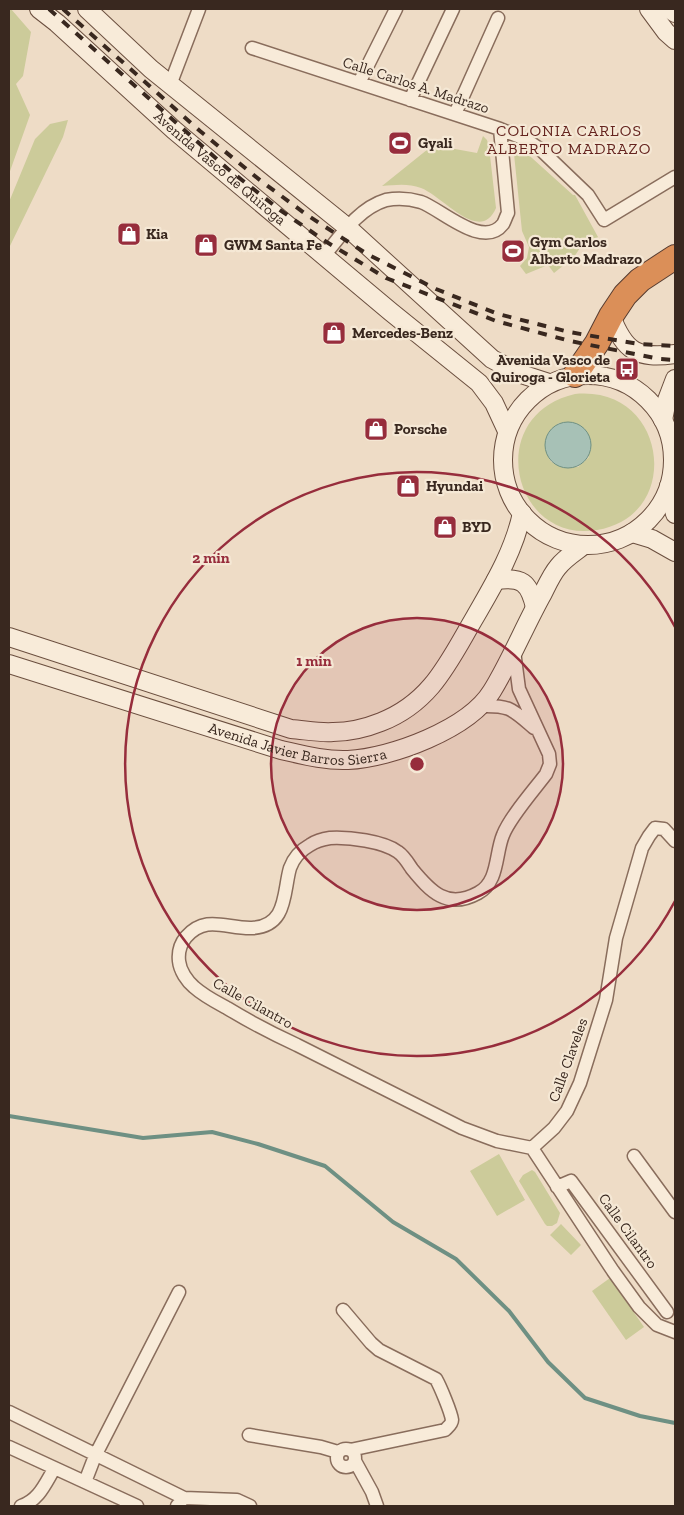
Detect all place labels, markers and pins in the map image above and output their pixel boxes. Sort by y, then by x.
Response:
sports icon: Gyali [387,130,413,156]
place label: Gyali [418,134,453,152]
shop icon: Kia [116,221,142,247]
place label: Kia [146,225,169,243]
shop icon: GWM Santa Fe [193,232,219,258]
place label: Gym Carlos Alberto Madrazo [530,233,642,268]
place label: GWM Santa Fe [224,236,322,254]
sports icon: Gym Carlos Alberto Madrazo [500,238,526,264]
shop icon: Mercedes-Benz [321,320,347,346]
place label: Mercedes-Benz [352,324,453,342]
place label: Avenida Vasco de Quiroga - Glorieta [491,351,610,386]
bus stop icon: Avenida Vasco de Quiroga - Glorieta [614,356,640,382]
shop icon: Porsche [363,416,389,442]
place label: Porsche [394,420,447,438]
shop icon: Hyundai [395,473,421,499]
place label: Hyundai [426,477,484,495]
shop icon: BYD [432,514,458,540]
place label: BYD [462,518,492,536]
centre of rings [408,755,426,773]

